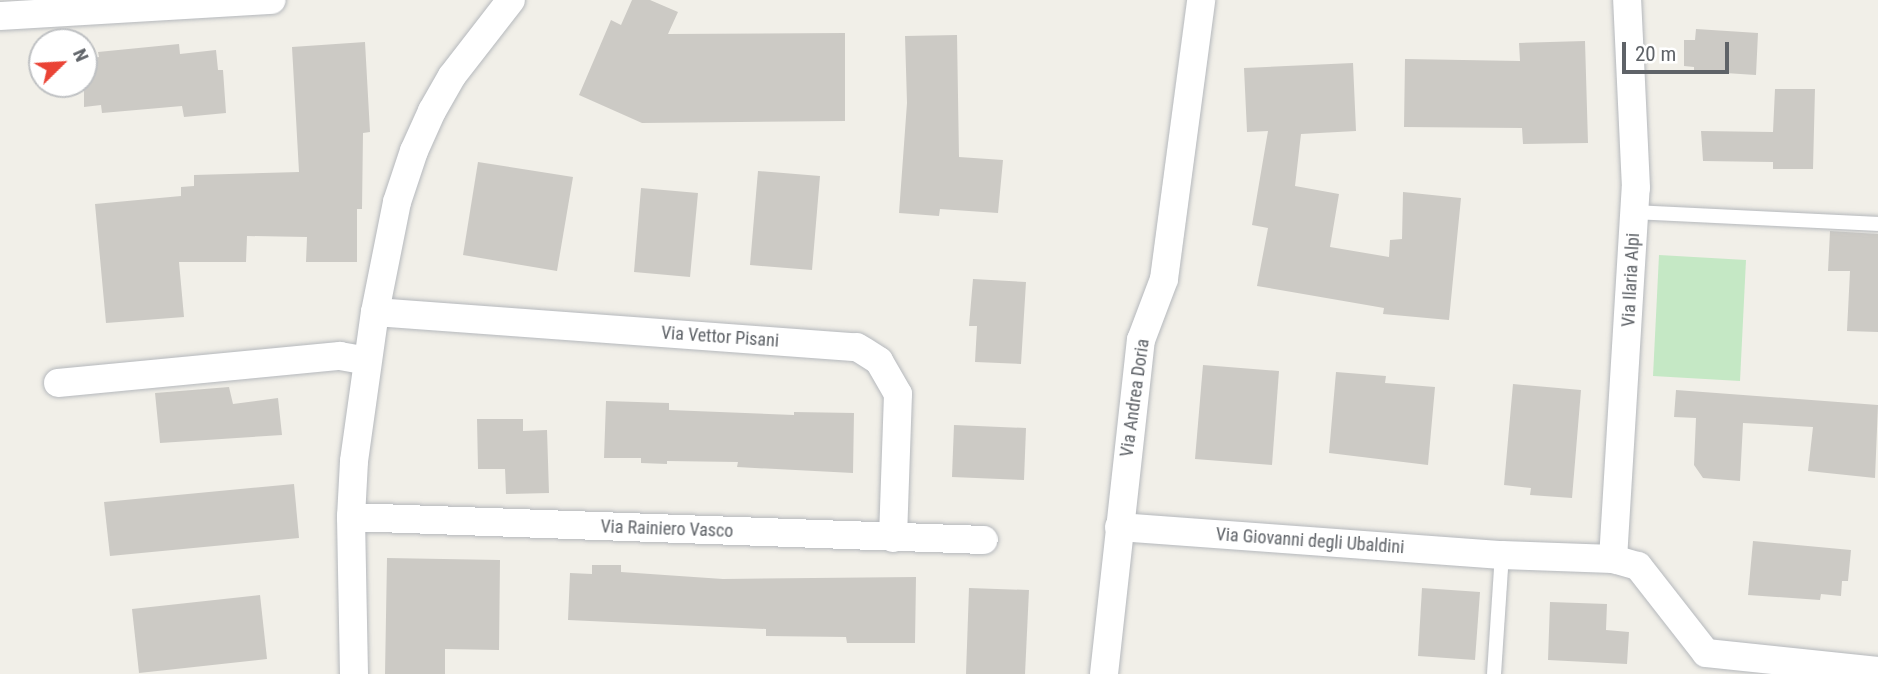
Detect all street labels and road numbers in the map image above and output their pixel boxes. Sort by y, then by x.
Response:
street label: Via Ilaria Alpi [1618,232,1644,328]
street label: Via Vettor Pisani [660,322,780,352]
street label: Via Andrea Doria [1116,338,1154,458]
street label: Via Rainiero Vasco [600,516,734,542]
street label: Via Giovanni degli Ubaldini [1215,524,1405,558]

